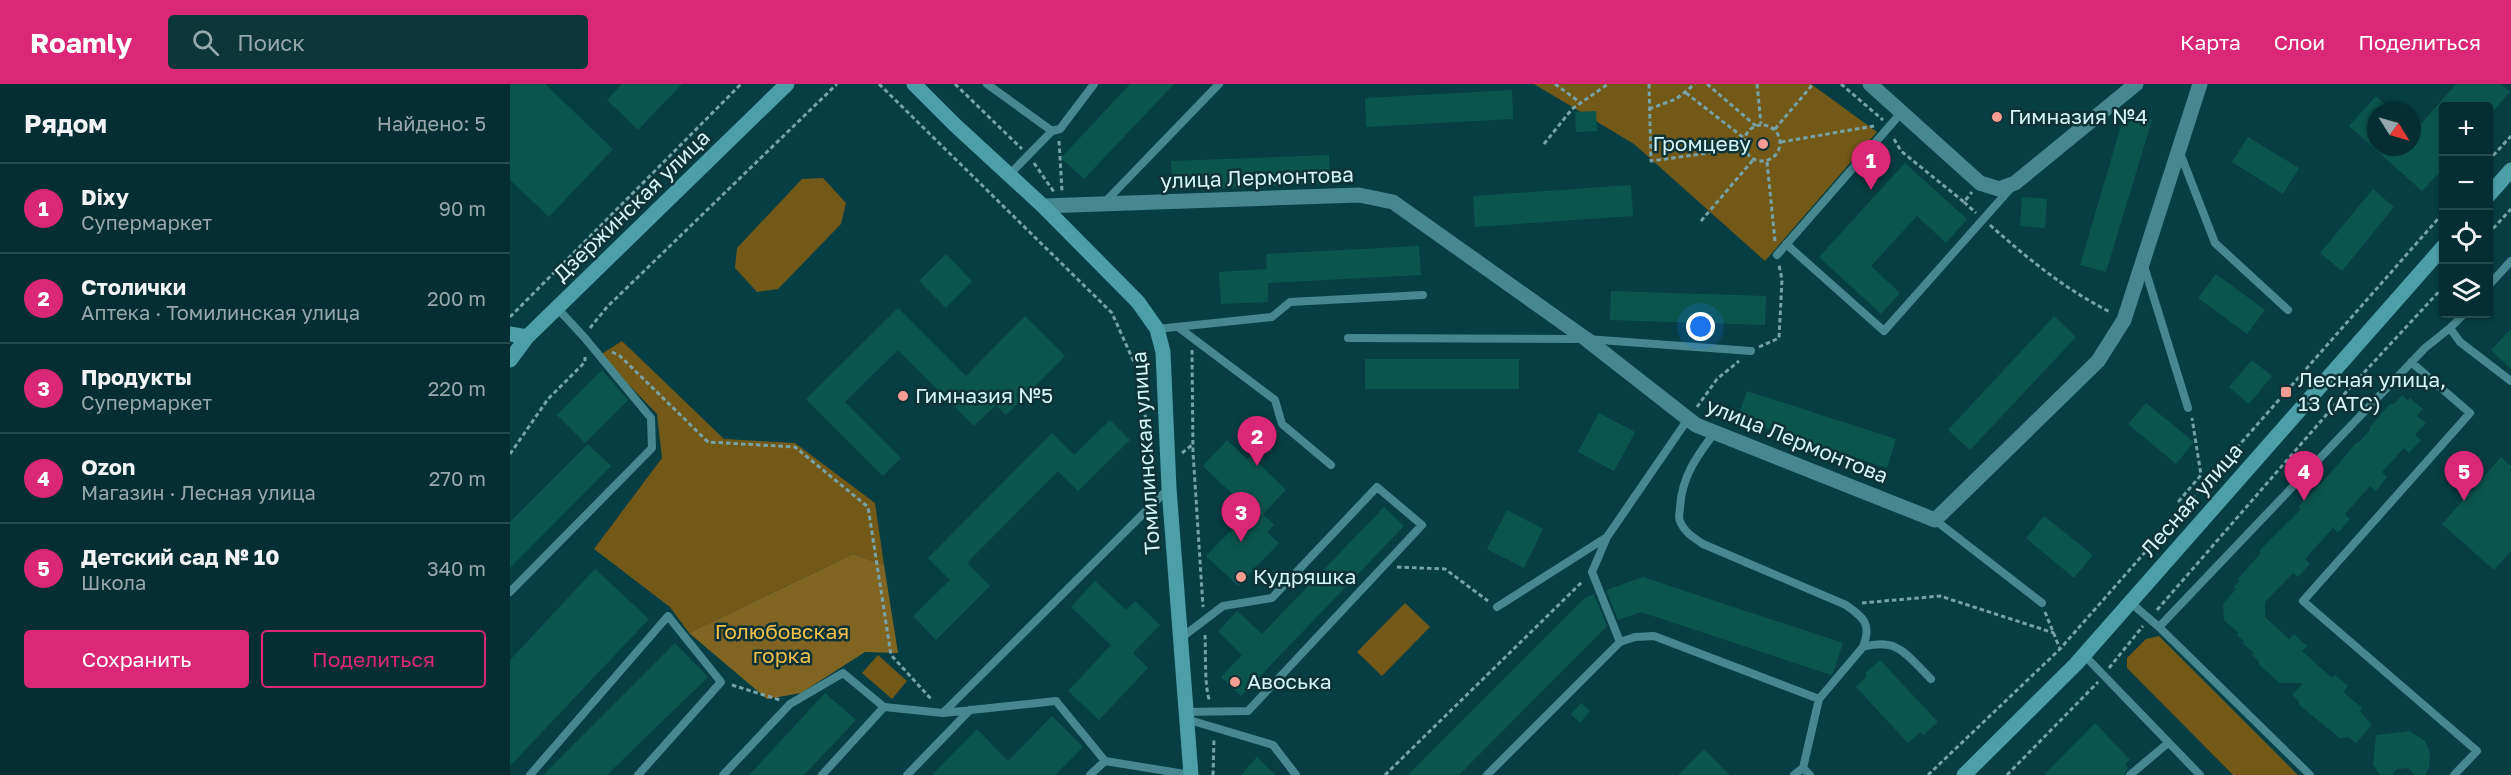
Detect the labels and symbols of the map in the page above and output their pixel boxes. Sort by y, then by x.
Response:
north arrow [2367,102,2421,156]
place label: Гимназия №4 [2009,103,2148,129]
marker: Гимназия №4 [1990,110,2004,124]
street label: Дзержинская улица [548,124,715,287]
place label: Громцеву [1653,130,1751,156]
marker: Громцеву [1756,137,1770,151]
pin: 1 [1852,141,1890,190]
street label: улица Лермонтова [1160,161,1354,193]
your location [1686,312,1715,341]
street label: Томилинская улица [1125,351,1165,555]
place label: Лесная улица, 13 (АТС) [2298,366,2446,416]
place label: Гимназия №5 [915,382,1053,408]
marker: Лесная улица, 13 (АТС) [2279,385,2293,399]
marker: Гимназия №5 [896,389,910,403]
street label: улица Лермонтова [1703,392,1892,488]
pin: 2 [1238,416,1276,466]
street label: Лесная улица [2135,437,2248,561]
pin: 4 [2284,452,2324,501]
pin: 5 [2444,452,2484,501]
pin: 3 [1222,492,1260,542]
place label: Кудряшка [1253,563,1356,589]
marker: Кудряшка [1234,570,1248,584]
park label: Голюбовская горка [715,618,849,668]
place label: Авоська [1247,668,1332,694]
marker: Авоська [1228,675,1242,689]

